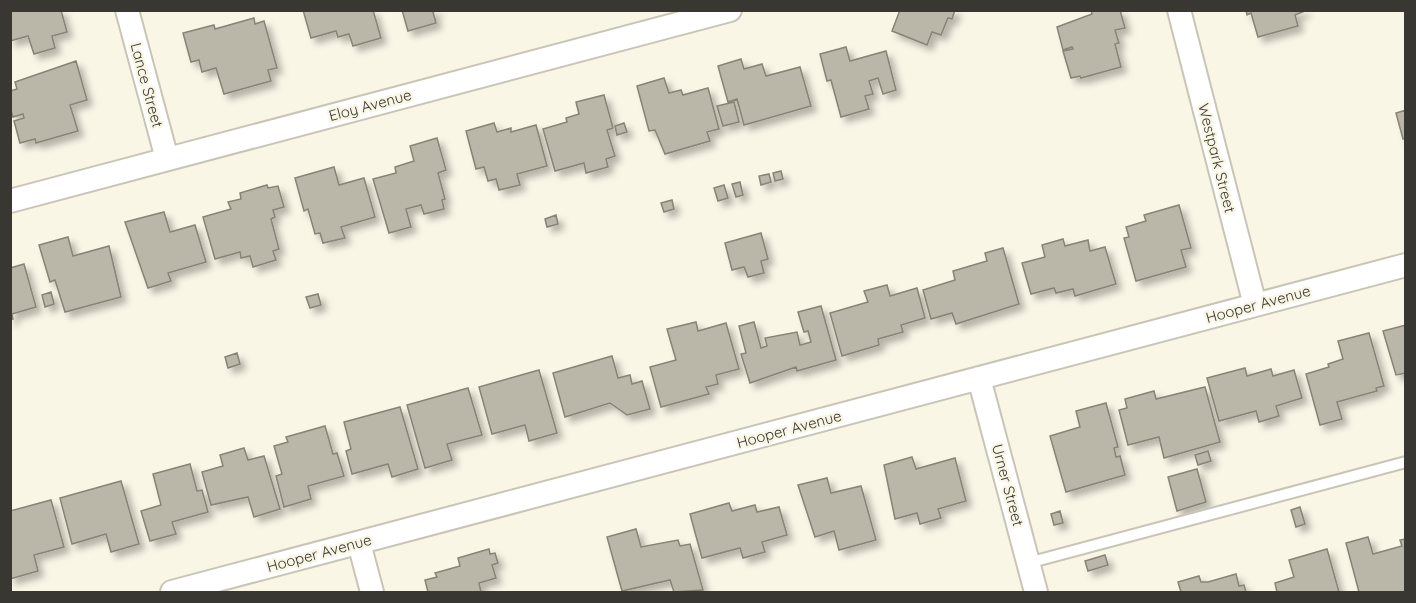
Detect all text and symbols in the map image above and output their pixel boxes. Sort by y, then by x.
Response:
street label: Lance Street [127,40,167,130]
street label: Eloy Avenue [327,85,413,125]
street label: Westpark Street [1194,101,1240,215]
street label: Hooper Avenue [1204,281,1312,327]
street label: Hooper Avenue [735,406,843,452]
street label: Urner Street [988,442,1028,528]
street label: Hooper Avenue [265,530,373,576]

